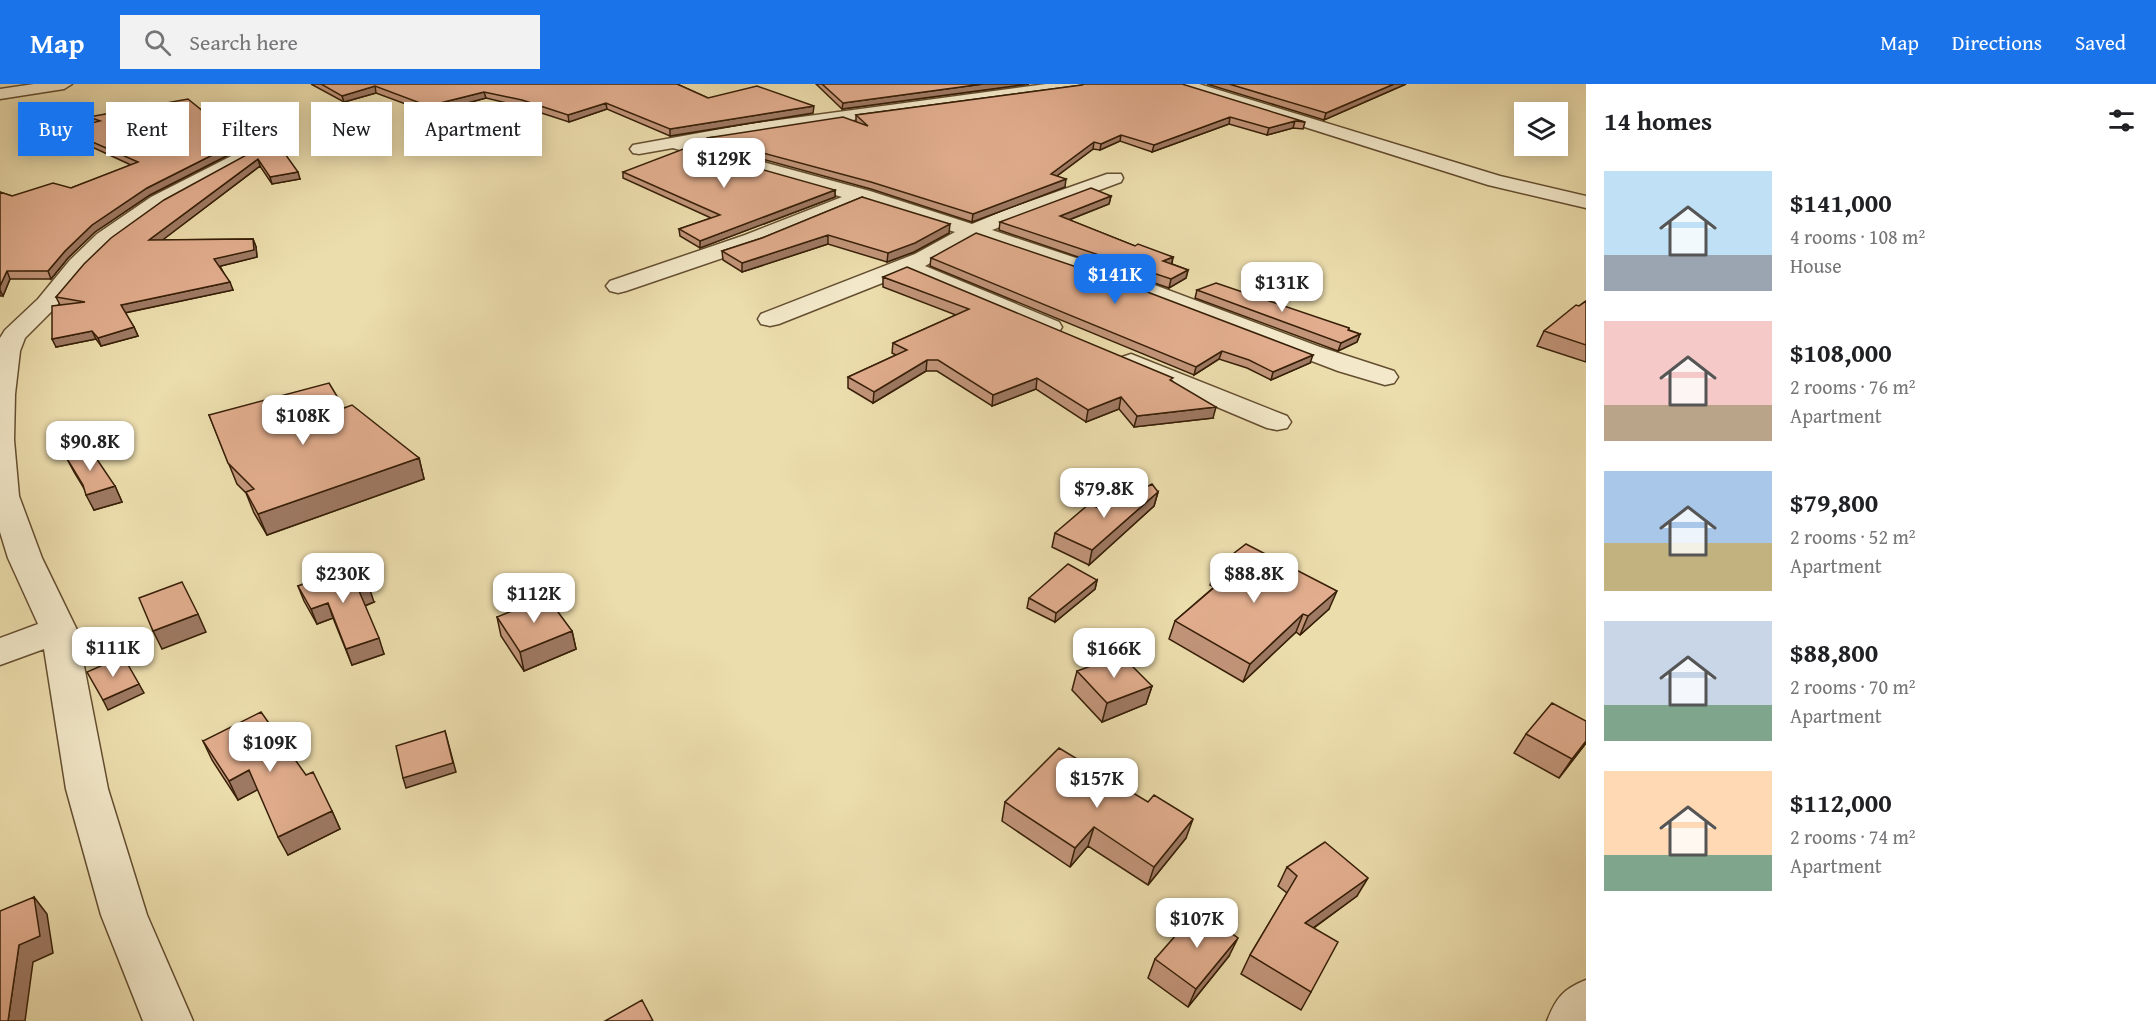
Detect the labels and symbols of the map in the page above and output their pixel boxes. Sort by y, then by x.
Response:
pin: $129K [682,138,766,189]
pin: $141K [1073,254,1157,305]
pin: $131K [1240,262,1324,313]
pin: $108K [261,395,345,446]
pin: $90.8K [41,421,139,472]
pin: $79.8K [1055,468,1153,519]
pin: $230K [301,553,385,604]
pin: $88.8K [1205,553,1303,604]
pin: $112K [492,573,576,624]
pin: $111K [71,627,155,678]
pin: $166K [1072,628,1156,679]
pin: $109K [228,722,312,773]
pin: $157K [1055,758,1139,809]
pin: $107K [1155,898,1239,949]

